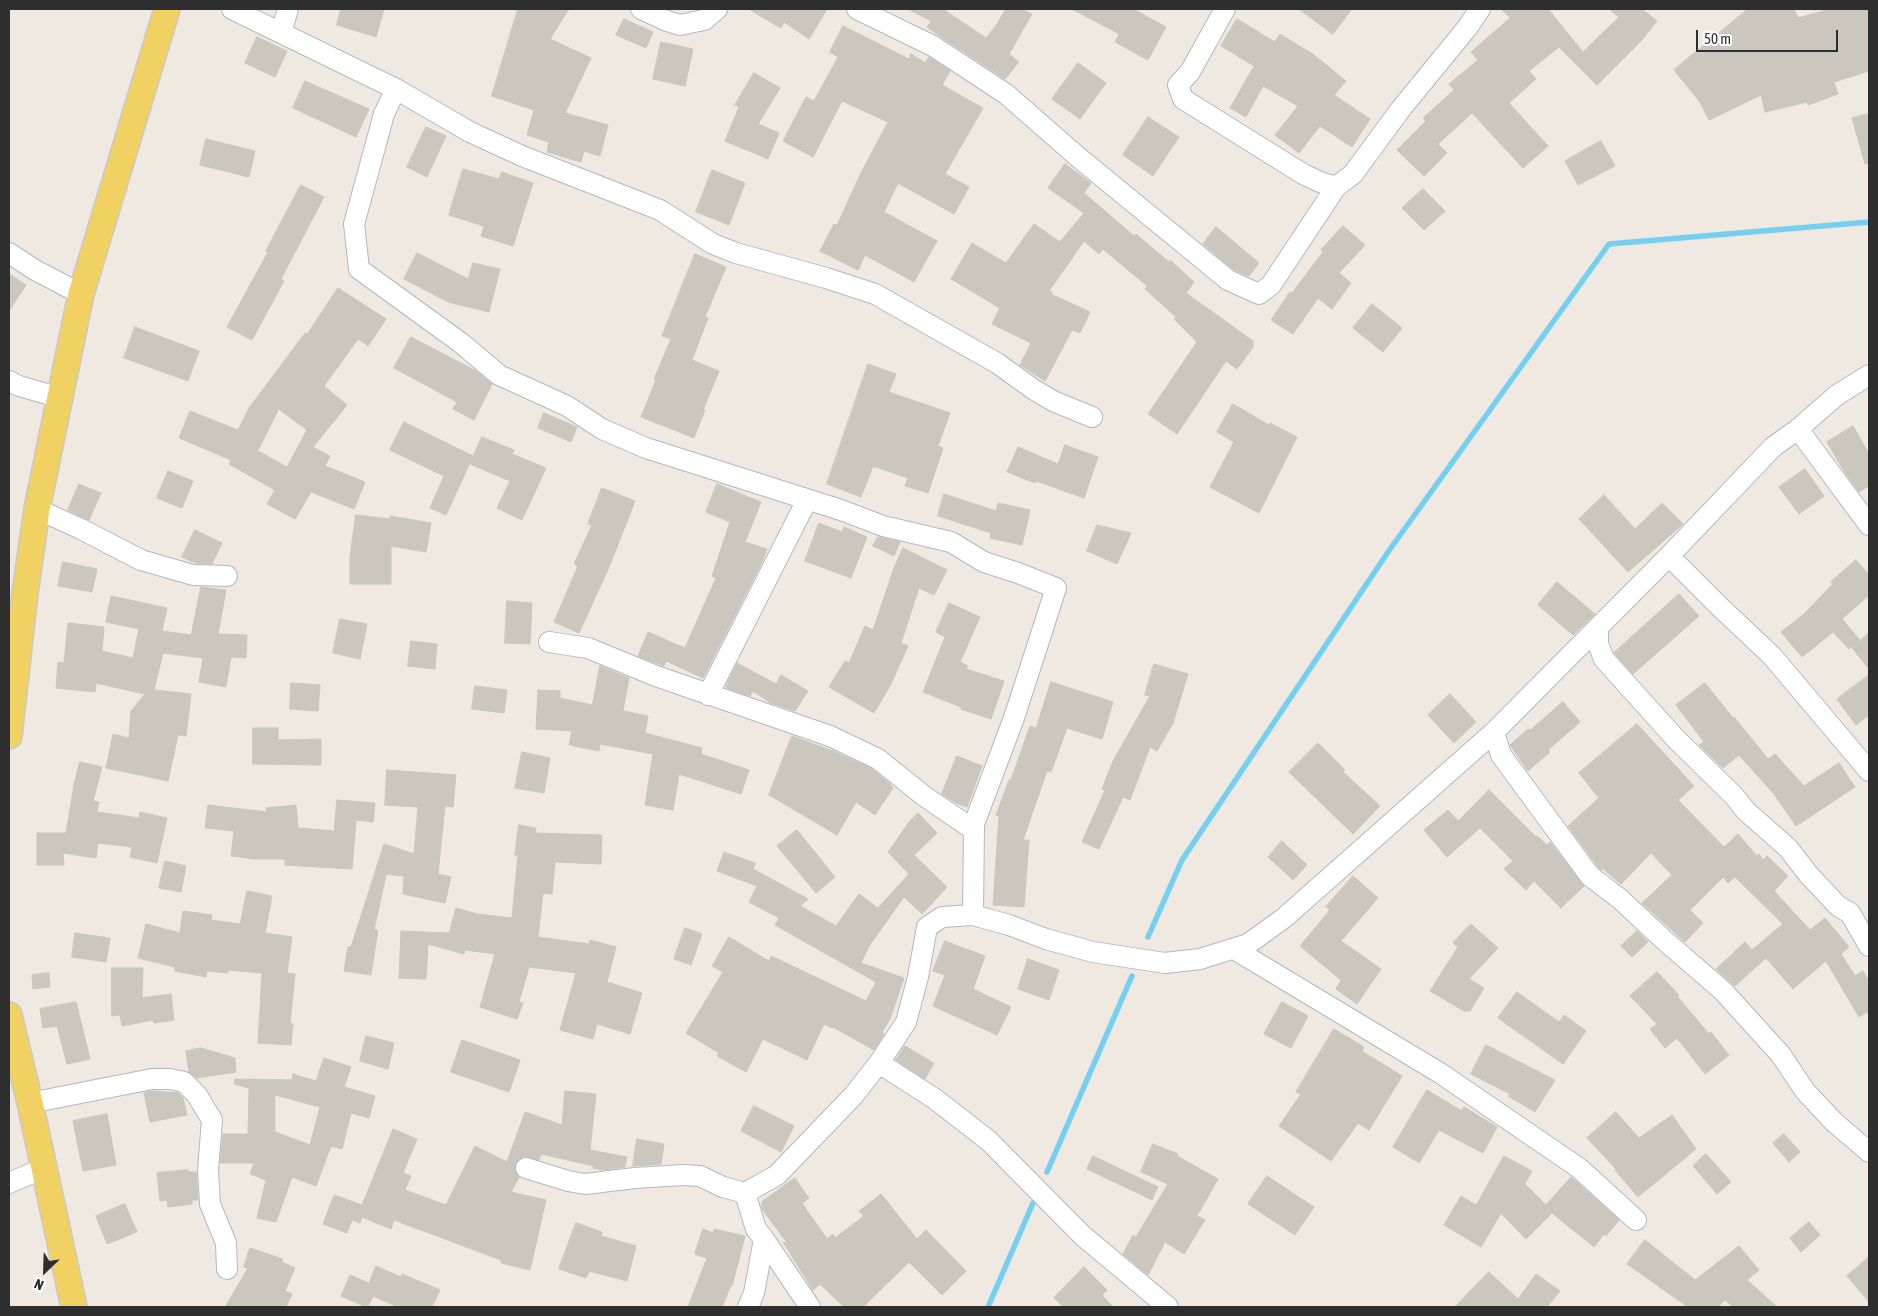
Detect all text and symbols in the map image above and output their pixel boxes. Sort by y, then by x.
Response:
scale bar [1698,20,1840,52]
text: 50 m [1704,30,1731,47]
north arrow [20,1246,70,1296]
text: N [32,1276,46,1294]

